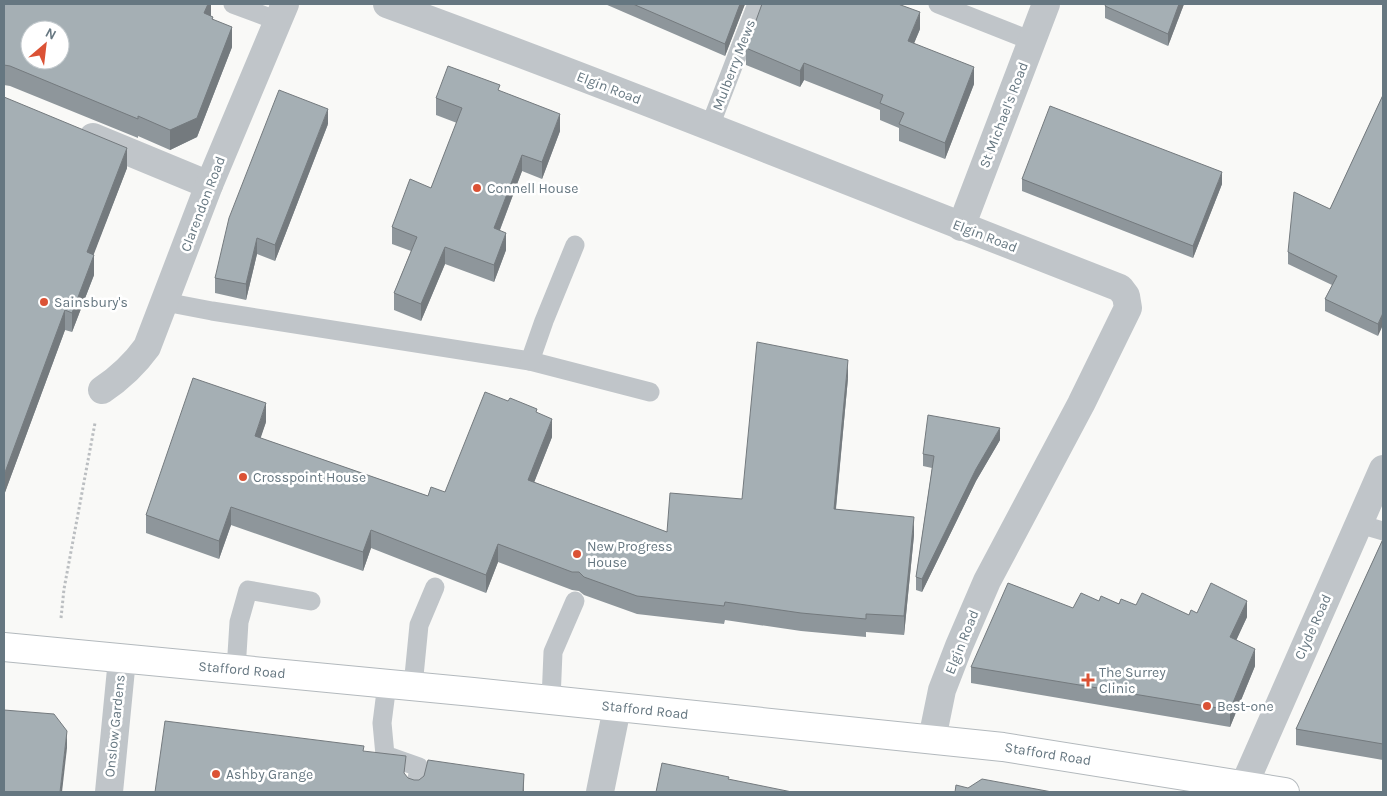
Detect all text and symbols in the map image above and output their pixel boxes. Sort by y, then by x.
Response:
street label: Mulberry Mews [709,17,759,113]
north arrow [20,20,70,70]
text: N [42,24,59,44]
street label: St Michael's Road [976,59,1032,171]
street label: Elgin Road [574,68,644,108]
street label: Clarendon Road [177,154,229,254]
place label: Connell House [487,180,579,197]
marker: Connell House [471,182,483,194]
street label: Elgin Road [950,216,1020,256]
place label: Sainsbury's [54,294,128,311]
marker: Sainsbury's [38,296,50,308]
place label: Crosspoint House [253,469,366,486]
marker: Crosspoint House [237,471,249,483]
place label: New Progress House [587,538,673,571]
marker: New Progress House [571,548,583,560]
street label: Clyde Road [1291,592,1335,662]
street label: Elgin Road [941,607,983,677]
street label: Stafford Road [198,658,286,682]
place label: The Surrey Clinic [1099,664,1166,697]
marker: The Surrey Clinic [1081,673,1095,687]
street label: Onslow Gardens [101,674,129,778]
street label: Stafford Road [601,697,689,723]
place label: Best-one [1217,698,1274,715]
marker: Best-one [1201,700,1213,712]
street label: Stafford Road [1003,739,1093,769]
place label: Ashby Grange [226,766,313,783]
marker: Ashby Grange [210,768,222,780]

